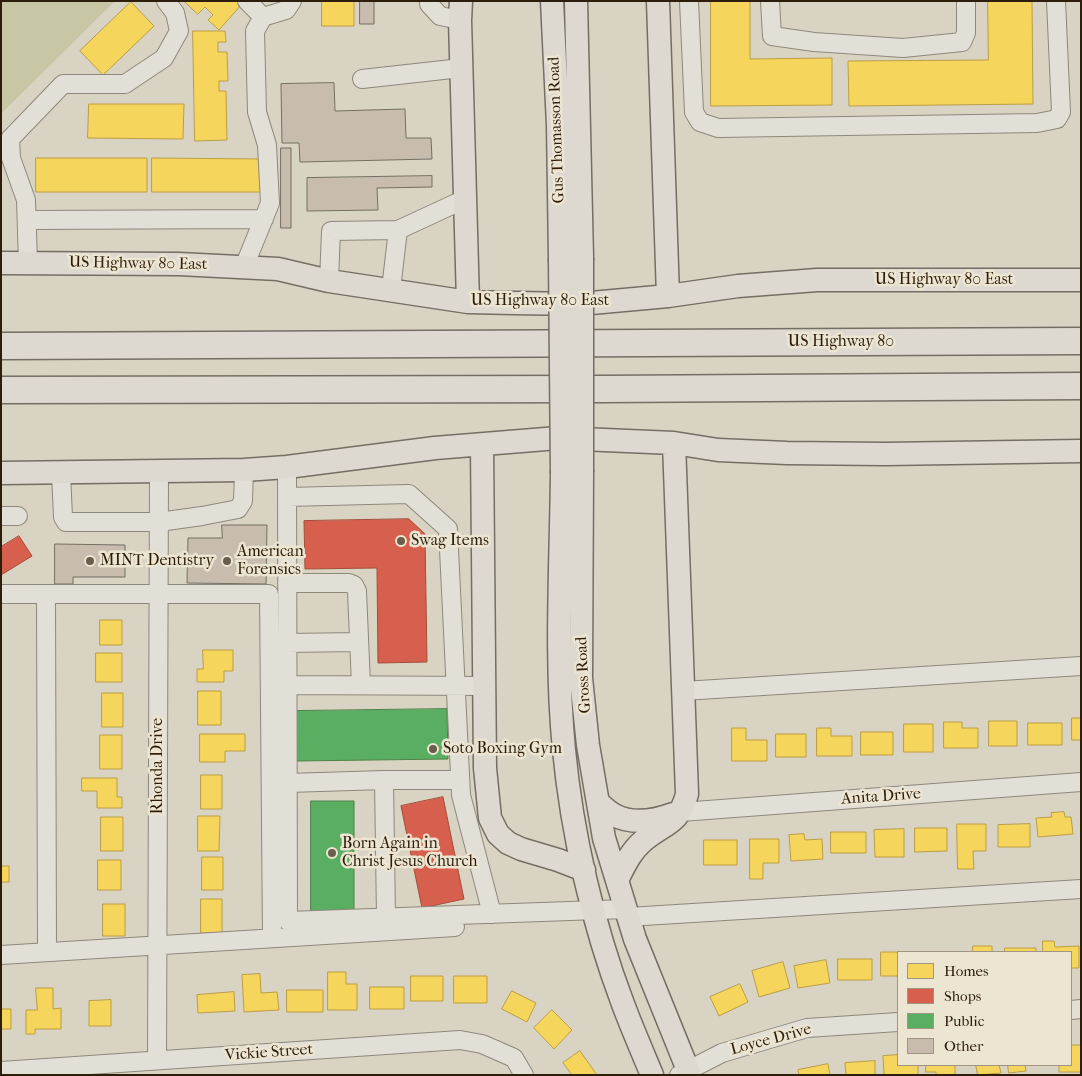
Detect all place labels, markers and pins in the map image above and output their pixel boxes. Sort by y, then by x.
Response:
place label: Swag Items [411,531,489,551]
marker: Swag Items [395,535,407,547]
place label: American Forensics [237,542,304,580]
place label: MINT Dentistry [100,551,214,571]
marker: MINT Dentistry [84,555,96,567]
marker: American Forensics [221,555,233,567]
place label: Soto Boxing Gym [443,739,562,759]
marker: Soto Boxing Gym [427,743,439,755]
place label: Born Again in Christ Jesus Church [342,834,478,872]
marker: Born Again in Christ Jesus Church [326,847,338,859]

